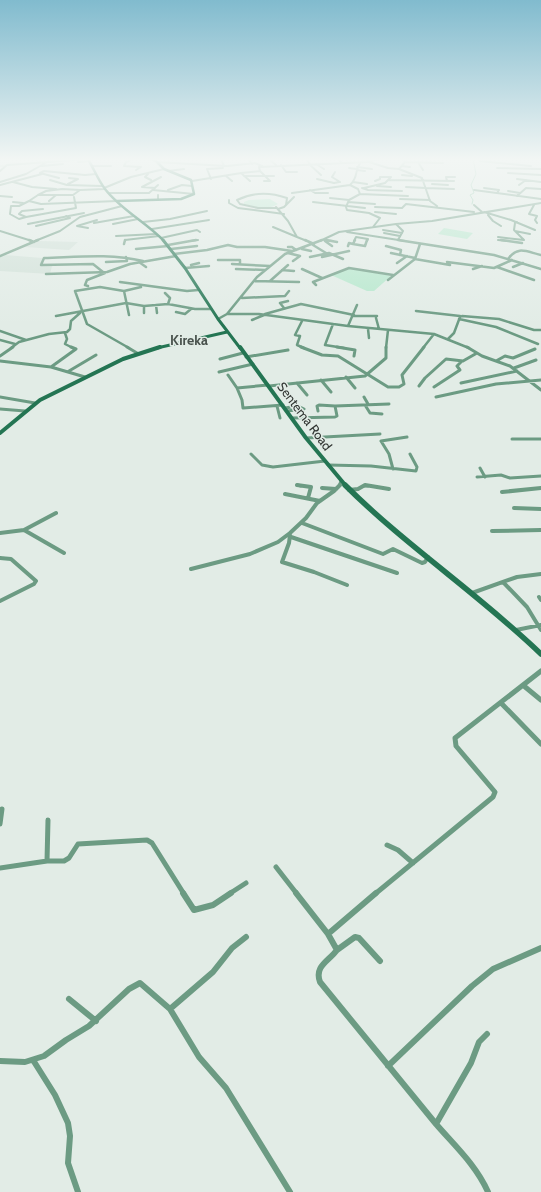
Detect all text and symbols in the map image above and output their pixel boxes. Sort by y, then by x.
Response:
district label: Kireka [170,331,208,349]
street label: Sentema Road [274,379,336,453]

